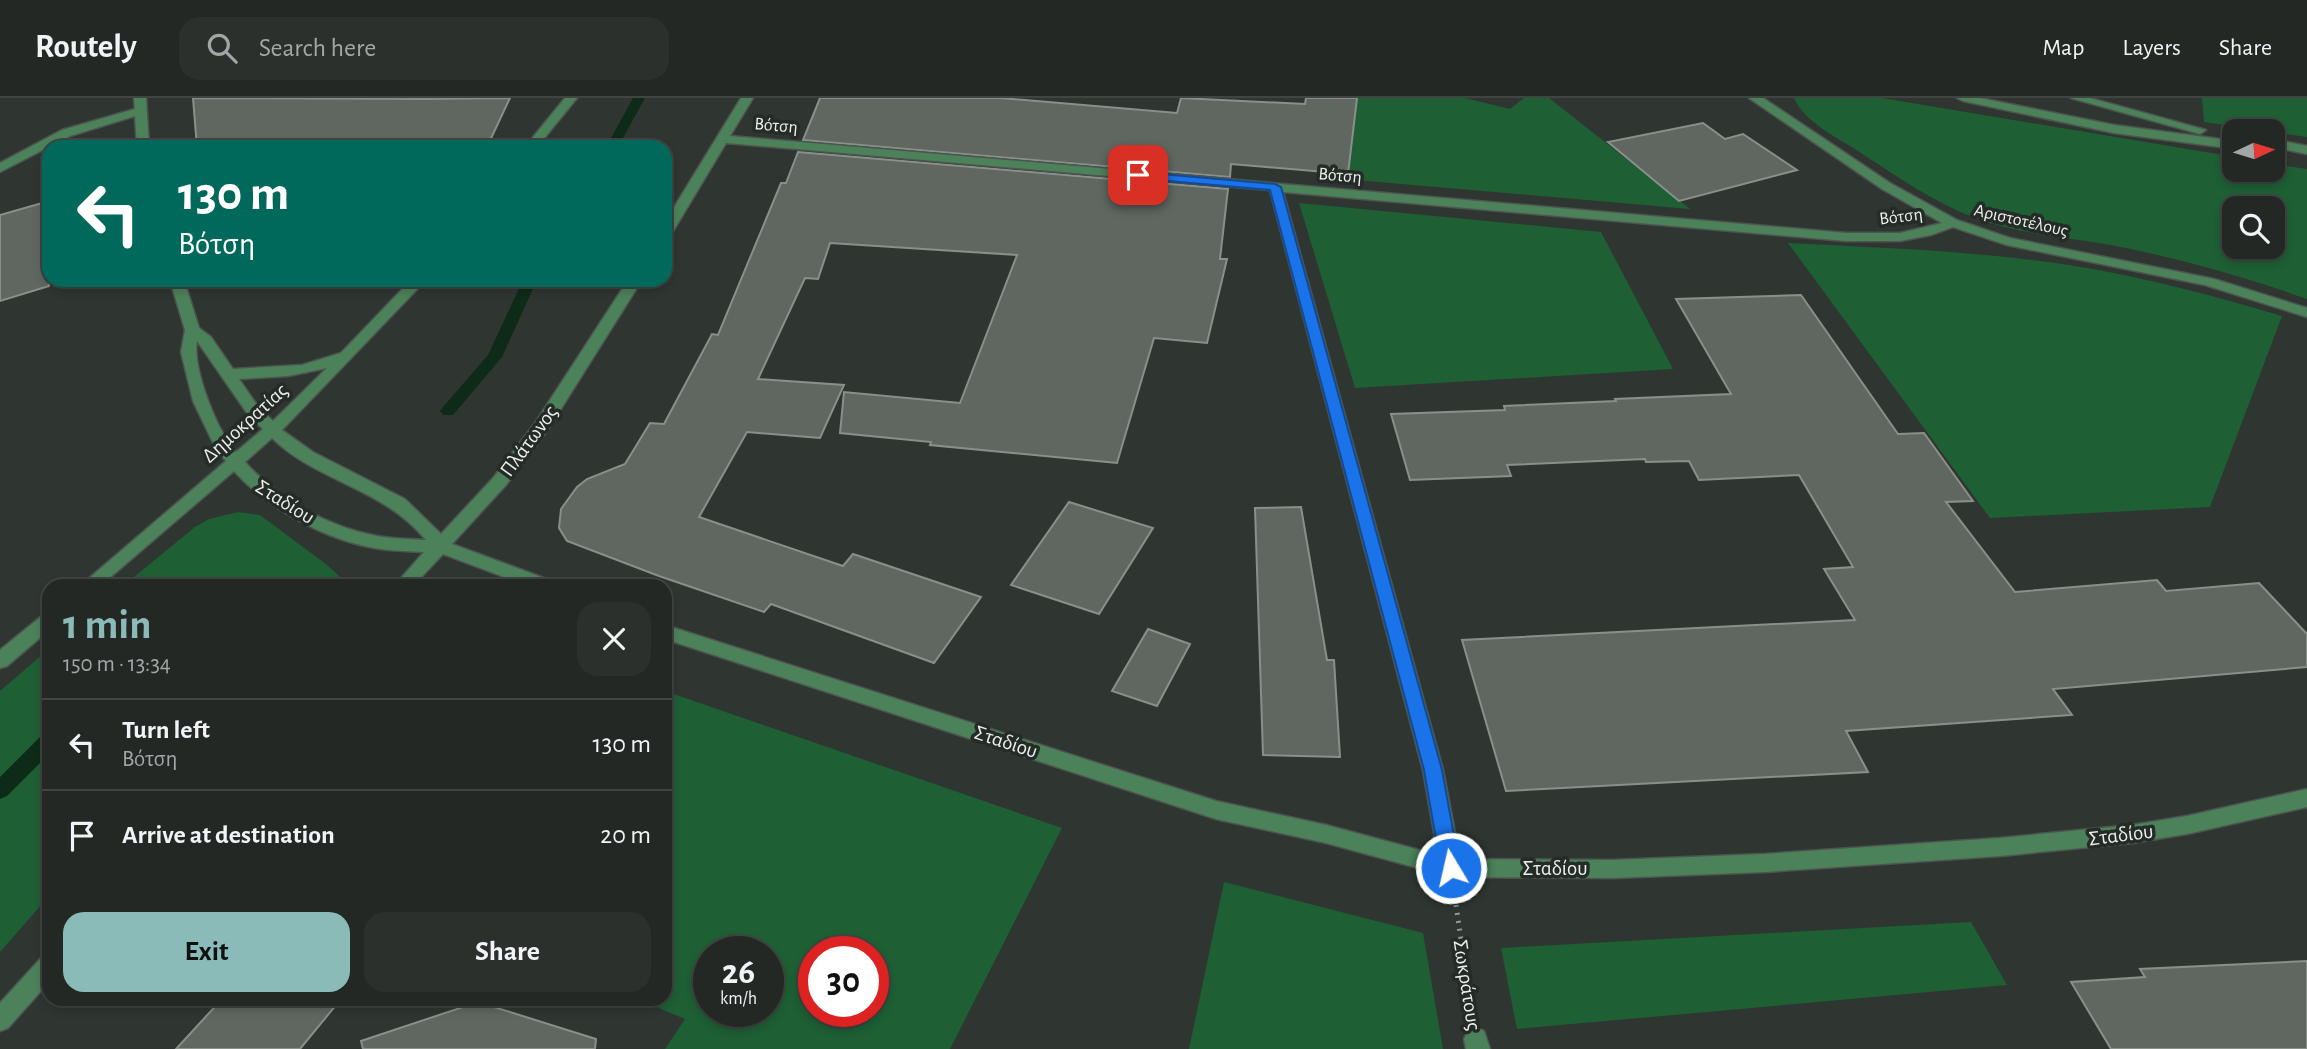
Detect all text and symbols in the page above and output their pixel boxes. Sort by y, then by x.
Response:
search box [179,17,669,80]
icon: search [203,29,241,67]
text: Routely [35,31,137,64]
text: Search here [259,35,376,61]
text: Map [2042,36,2084,60]
text: Layers [2122,36,2181,60]
text: Share [2219,36,2272,60]
street label: Βότση [754,115,798,137]
north arrow [2222,119,2286,182]
map controls [2222,119,2285,259]
pin [1108,145,1168,205]
icon: arrive [1119,156,1157,194]
street label: Βότση [1318,165,1362,187]
icon: left [63,168,154,259]
text: 130 m [178,170,289,219]
button: search [2222,196,2285,259]
street label: Αριστοτέλους [1972,201,2070,241]
street label: Βότση [1878,205,1924,229]
text: Βότση [178,228,255,260]
street label: Δημοκρατίας [198,379,292,467]
street label: Πλάτωνος [496,402,562,480]
street label: Σταδίου [252,476,318,528]
button: close [577,602,651,676]
text: 1 min [63,604,152,646]
text: 150 m · 13:34 [63,653,171,676]
text: Turn left [122,717,210,743]
street label: Σταδίου [972,722,1040,762]
icon: left [63,726,101,764]
text: 130 m [593,731,651,757]
text: Βότση [122,748,178,771]
icon: arrive [63,817,101,855]
street label: Σταδίου [2087,821,2155,849]
text: Arrive at destination [122,822,335,848]
text: 20 m [600,822,651,848]
position arrow [1414,831,1488,905]
street label: Σταδίου [1522,858,1588,879]
button: Exit [63,912,350,992]
button: Share [364,912,651,992]
speed limit sign: 30 [798,936,889,1027]
street label: Σωκράτους [1449,938,1485,1032]
text: 26 [722,955,755,990]
text: km/h [720,990,757,1008]

